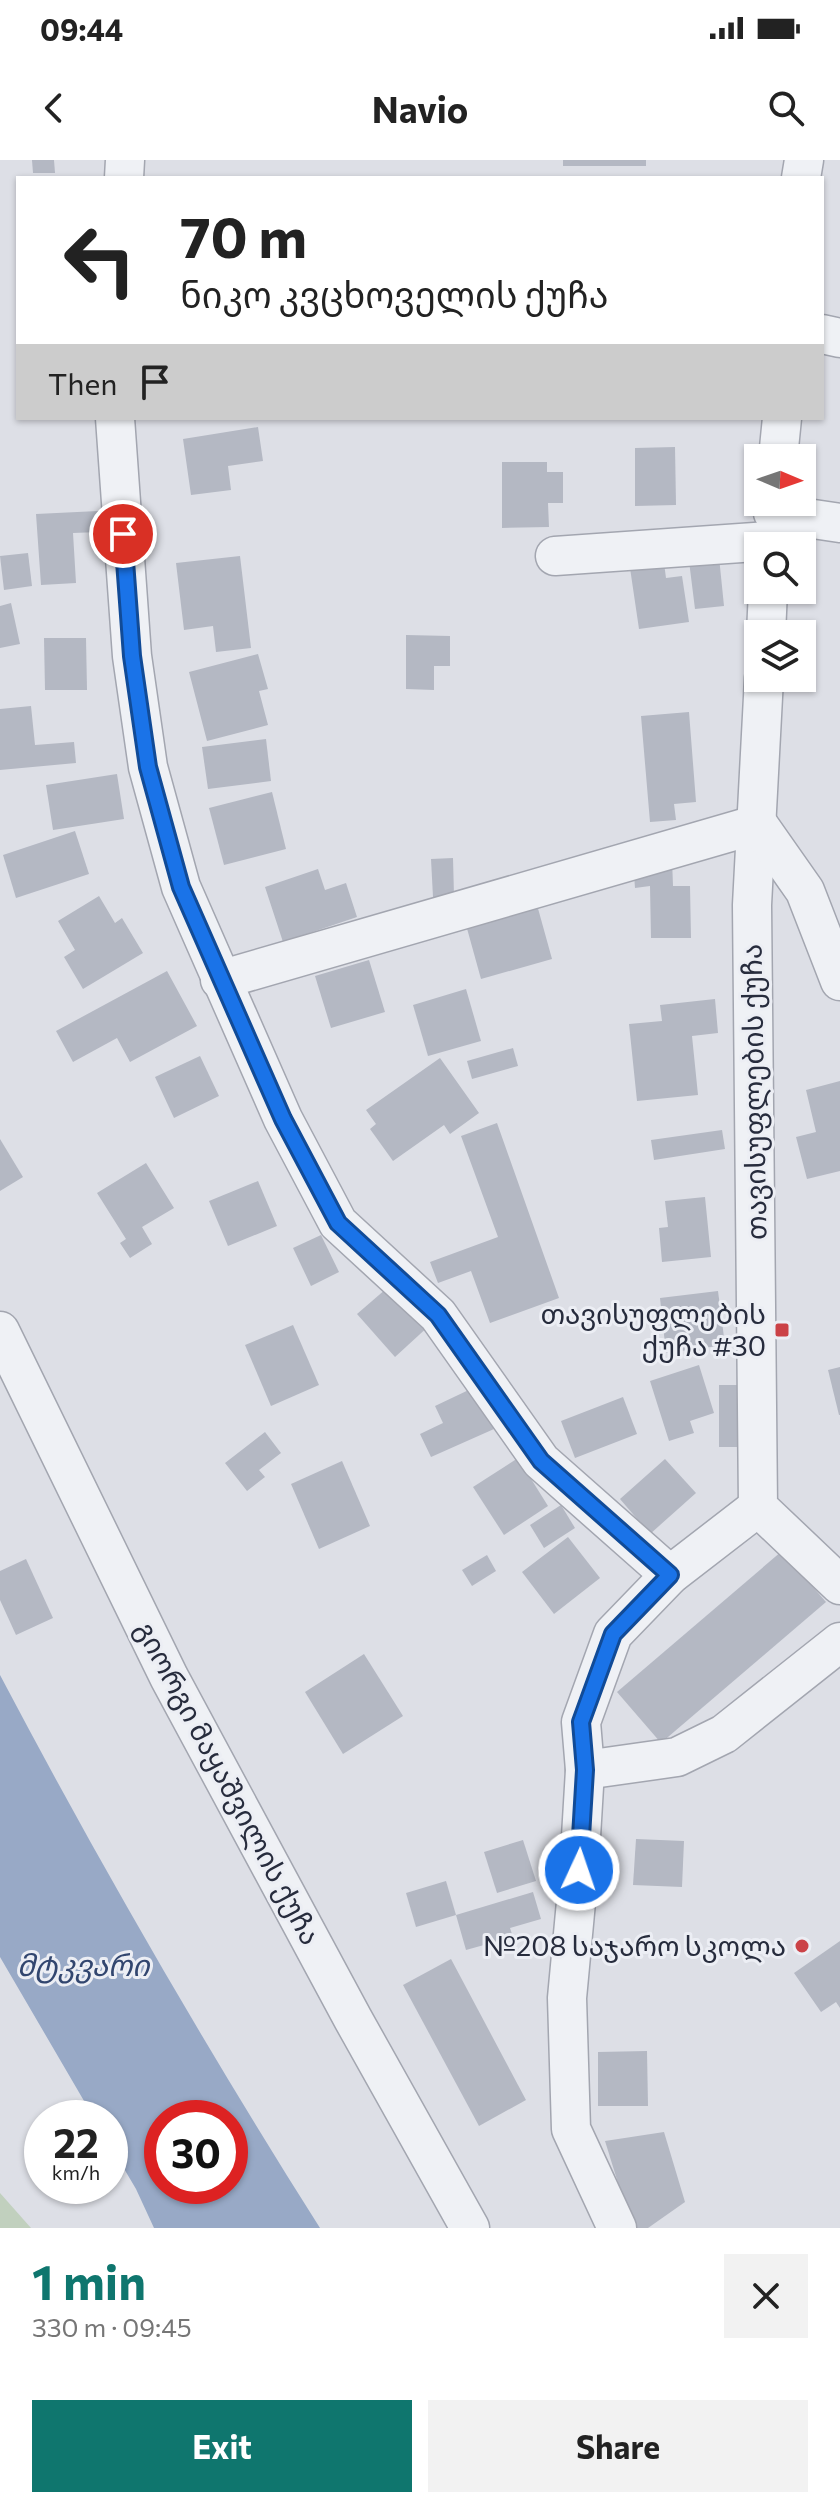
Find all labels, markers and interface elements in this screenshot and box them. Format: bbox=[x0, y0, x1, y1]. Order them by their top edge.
text: 09:44 bbox=[40, 10, 123, 47]
icon: back bbox=[32, 86, 76, 130]
text: Navio bbox=[372, 86, 468, 130]
icon: search bbox=[764, 86, 808, 130]
text: 70 m bbox=[180, 201, 307, 270]
icon: left bbox=[48, 208, 152, 312]
text: ნიკო კვცხოველის ქუჩა bbox=[180, 271, 609, 315]
icon: arrive bbox=[133, 360, 177, 404]
text: Then bbox=[48, 364, 117, 401]
north arrow bbox=[744, 444, 816, 516]
map controls bbox=[744, 444, 816, 692]
pin bbox=[89, 500, 157, 568]
icon: arrive bbox=[101, 512, 145, 556]
button: search bbox=[744, 532, 816, 604]
button: layers bbox=[744, 620, 816, 692]
street label: თავისუფლების ქუჩა bbox=[733, 944, 774, 1240]
place label: თავისუფლების ქუჩა #30 bbox=[540, 1296, 766, 1363]
marker: თავისუფლების ქუჩა #30 bbox=[773, 1321, 791, 1339]
street label: გიორგი მაყაშვილის ქუჩა bbox=[128, 1615, 329, 1951]
position arrow bbox=[537, 1828, 621, 1912]
place label: №208 საჯარო სკოლა bbox=[483, 1928, 786, 1963]
marker: №208 საჯარო სკოლა bbox=[793, 1937, 811, 1955]
water label: მტკვარი bbox=[17, 1945, 151, 1984]
speed limit sign: 30 bbox=[144, 2100, 248, 2204]
text: 22 bbox=[53, 2117, 99, 2166]
text: km/h bbox=[52, 2160, 100, 2184]
text: 1 min bbox=[32, 2251, 146, 2310]
button: close bbox=[724, 2254, 808, 2338]
text: 330 m · 09:45 bbox=[32, 2311, 192, 2342]
button: Exit bbox=[32, 2400, 412, 2492]
button: Share bbox=[428, 2400, 808, 2492]

